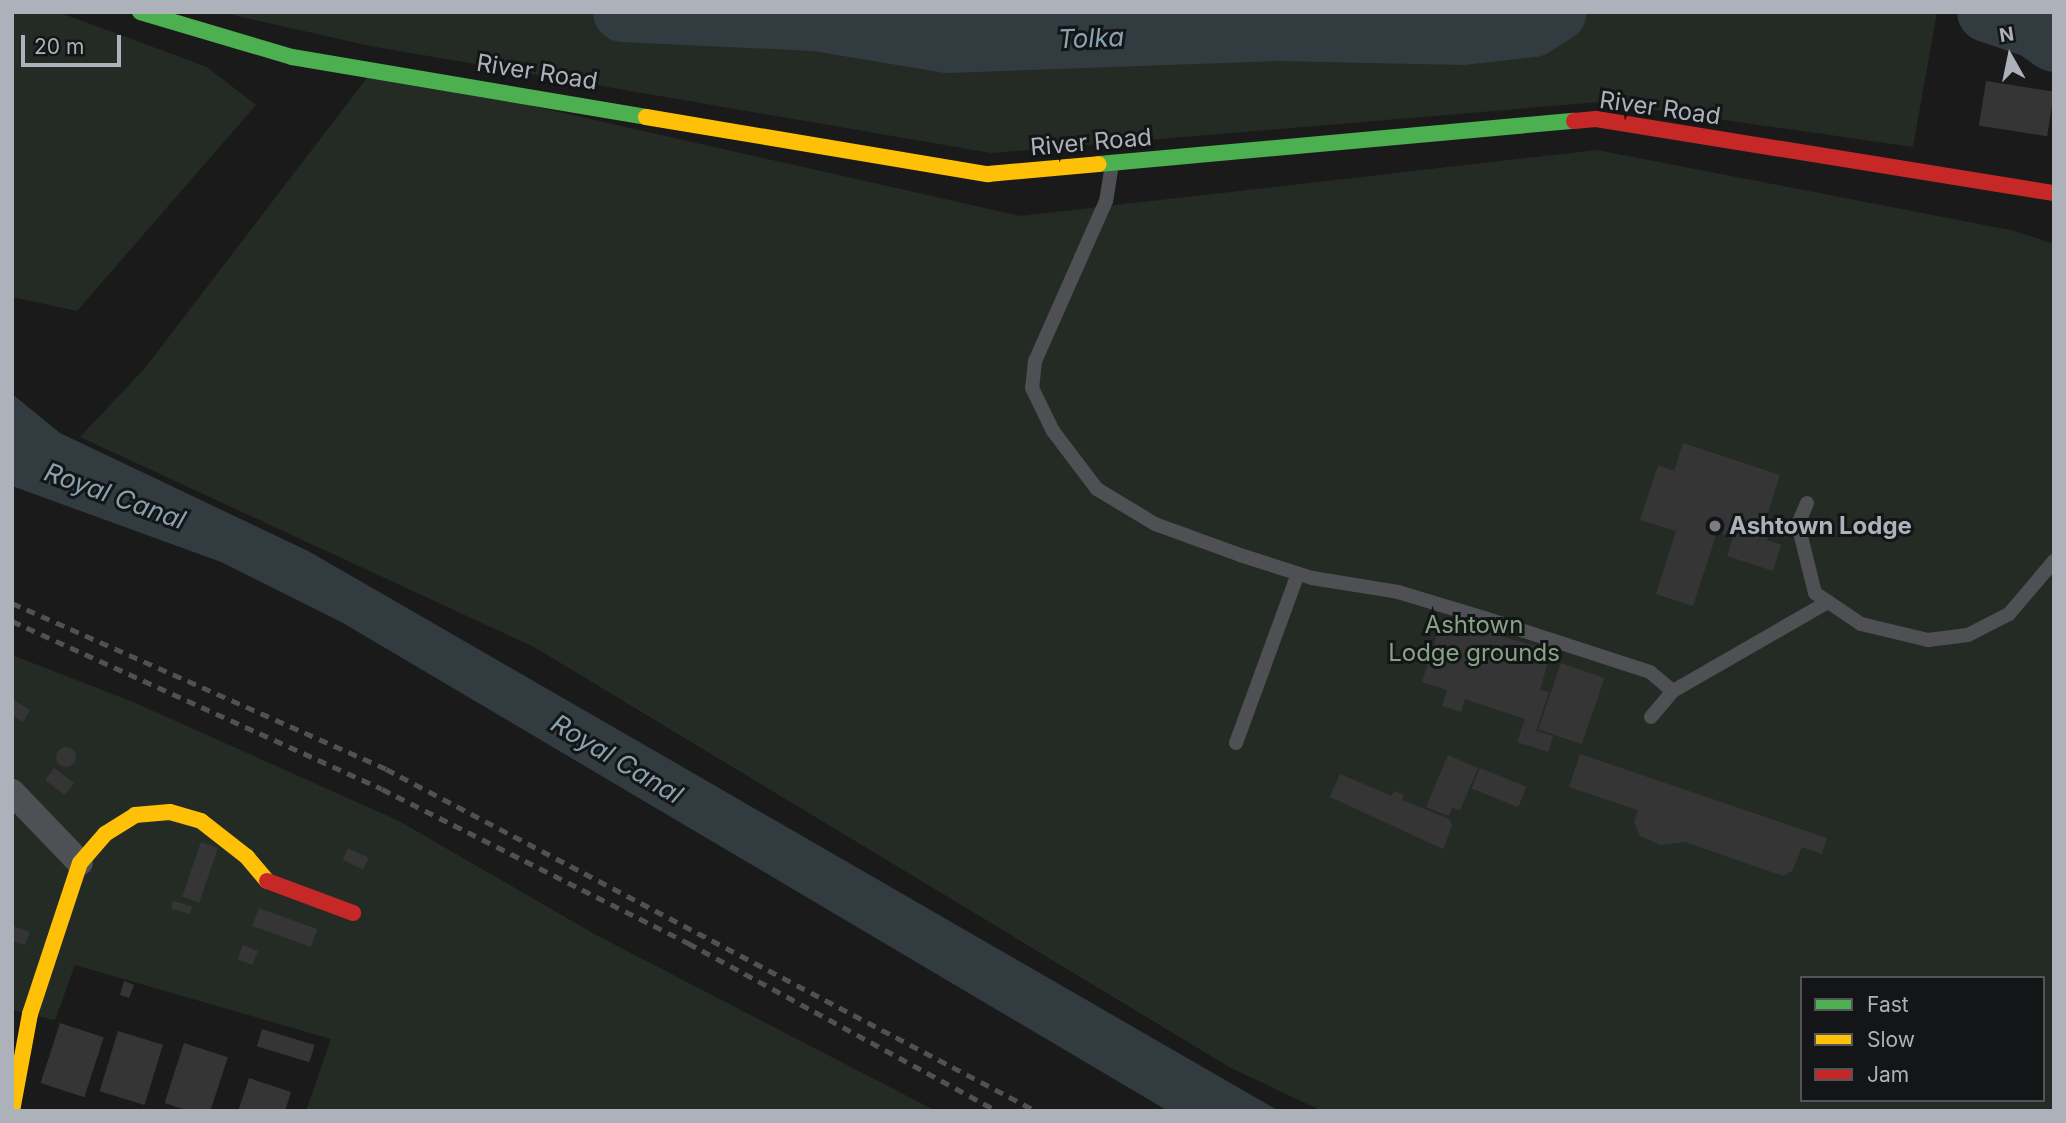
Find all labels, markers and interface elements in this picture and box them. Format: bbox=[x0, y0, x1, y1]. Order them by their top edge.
scale bar bbox=[24, 21, 124, 65]
water label: Tolka bbox=[1057, 21, 1125, 55]
north arrow bbox=[1975, 21, 2045, 91]
text: N bbox=[1998, 22, 2016, 47]
text: 20 m bbox=[34, 34, 84, 59]
street label: River Road bbox=[475, 48, 599, 96]
street label: River Road bbox=[1598, 85, 1722, 131]
street label: River Road bbox=[1029, 122, 1153, 162]
water label: Royal Canal bbox=[40, 456, 190, 536]
place label: Ashtown Lodge bbox=[1729, 512, 1912, 540]
marker: Ashtown Lodge bbox=[1707, 518, 1723, 534]
park label: Ashtown Lodge grounds bbox=[1388, 611, 1560, 667]
water label: Royal Canal bbox=[546, 708, 688, 810]
legend bbox=[1800, 976, 2045, 1102]
text: Fast bbox=[1867, 992, 1909, 1017]
text: Slow bbox=[1867, 1027, 1915, 1052]
text: Jam bbox=[1867, 1062, 1909, 1087]

